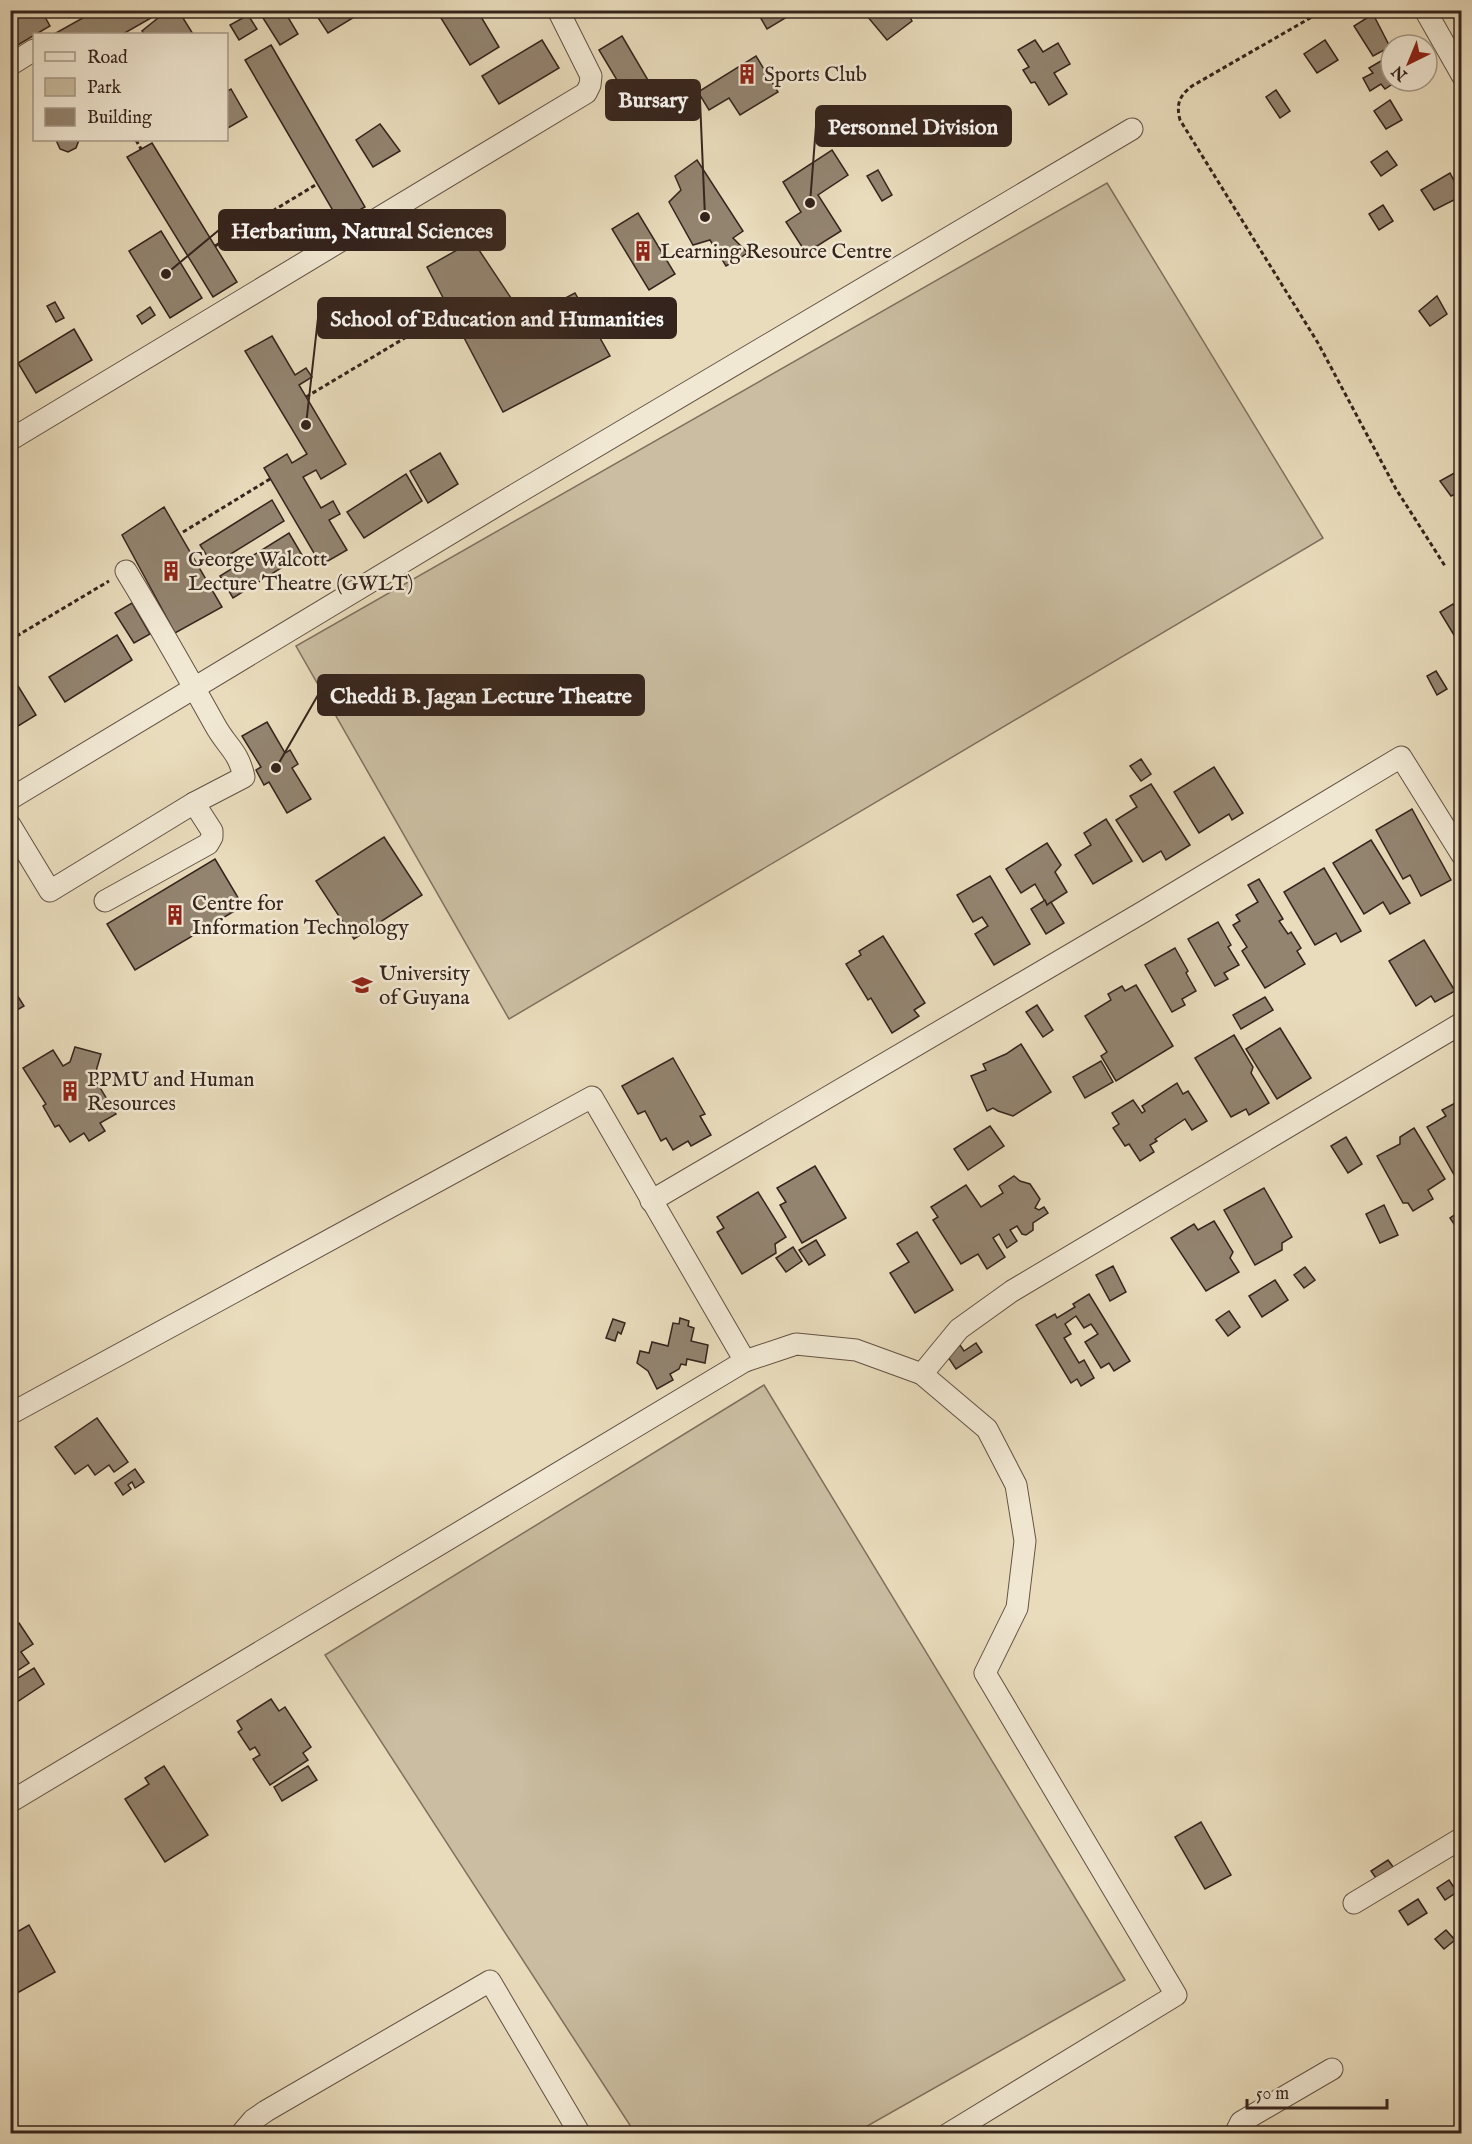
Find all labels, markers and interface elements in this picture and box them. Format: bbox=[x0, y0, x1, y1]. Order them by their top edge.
legend bbox=[33, 33, 228, 141]
north arrow bbox=[1379, 33, 1439, 93]
text: Road bbox=[87, 47, 128, 70]
text: N bbox=[1388, 60, 1413, 85]
building icon: Sports Club bbox=[735, 62, 759, 86]
place label: Sports Club bbox=[764, 62, 867, 89]
text: Park bbox=[87, 77, 122, 100]
callout: Bursary bbox=[606, 80, 700, 120]
text: Bursary bbox=[618, 87, 689, 115]
callout: Personnel Division bbox=[816, 106, 1011, 146]
text: Building bbox=[87, 107, 152, 130]
text: Personnel Division bbox=[828, 114, 999, 142]
callout: Herbarium, Natural Sciences bbox=[219, 210, 505, 250]
text: Herbarium, Natural Sciences bbox=[231, 218, 493, 246]
building icon: Learning Resource Centre bbox=[631, 239, 655, 263]
place label: Learning Resource Centre bbox=[660, 239, 892, 266]
callout: School of Education and Humanities bbox=[318, 298, 676, 338]
text: School of Education and Humanities bbox=[330, 306, 664, 334]
place label: George Walcott Lecture Theatre (GWLT) bbox=[188, 547, 413, 598]
building icon: George Walcott Lecture Theatre (GWLT) bbox=[159, 559, 183, 583]
callout: Cheddi B. Jagan Lecture Theatre bbox=[318, 675, 644, 715]
text: Cheddi B. Jagan Lecture Theatre bbox=[330, 683, 632, 711]
place label: Centre for Information Technology bbox=[192, 891, 409, 942]
building icon: Centre for Information Technology bbox=[163, 903, 187, 927]
place label: University of Guyana bbox=[379, 961, 471, 1012]
school or university icon: University of Guyana bbox=[350, 973, 374, 997]
place label: PPMU and Human Resources bbox=[87, 1067, 254, 1118]
building icon: PPMU and Human Resources bbox=[58, 1079, 82, 1103]
scale bar bbox=[1247, 2072, 1386, 2110]
text: 50 m bbox=[1256, 2083, 1289, 2106]

